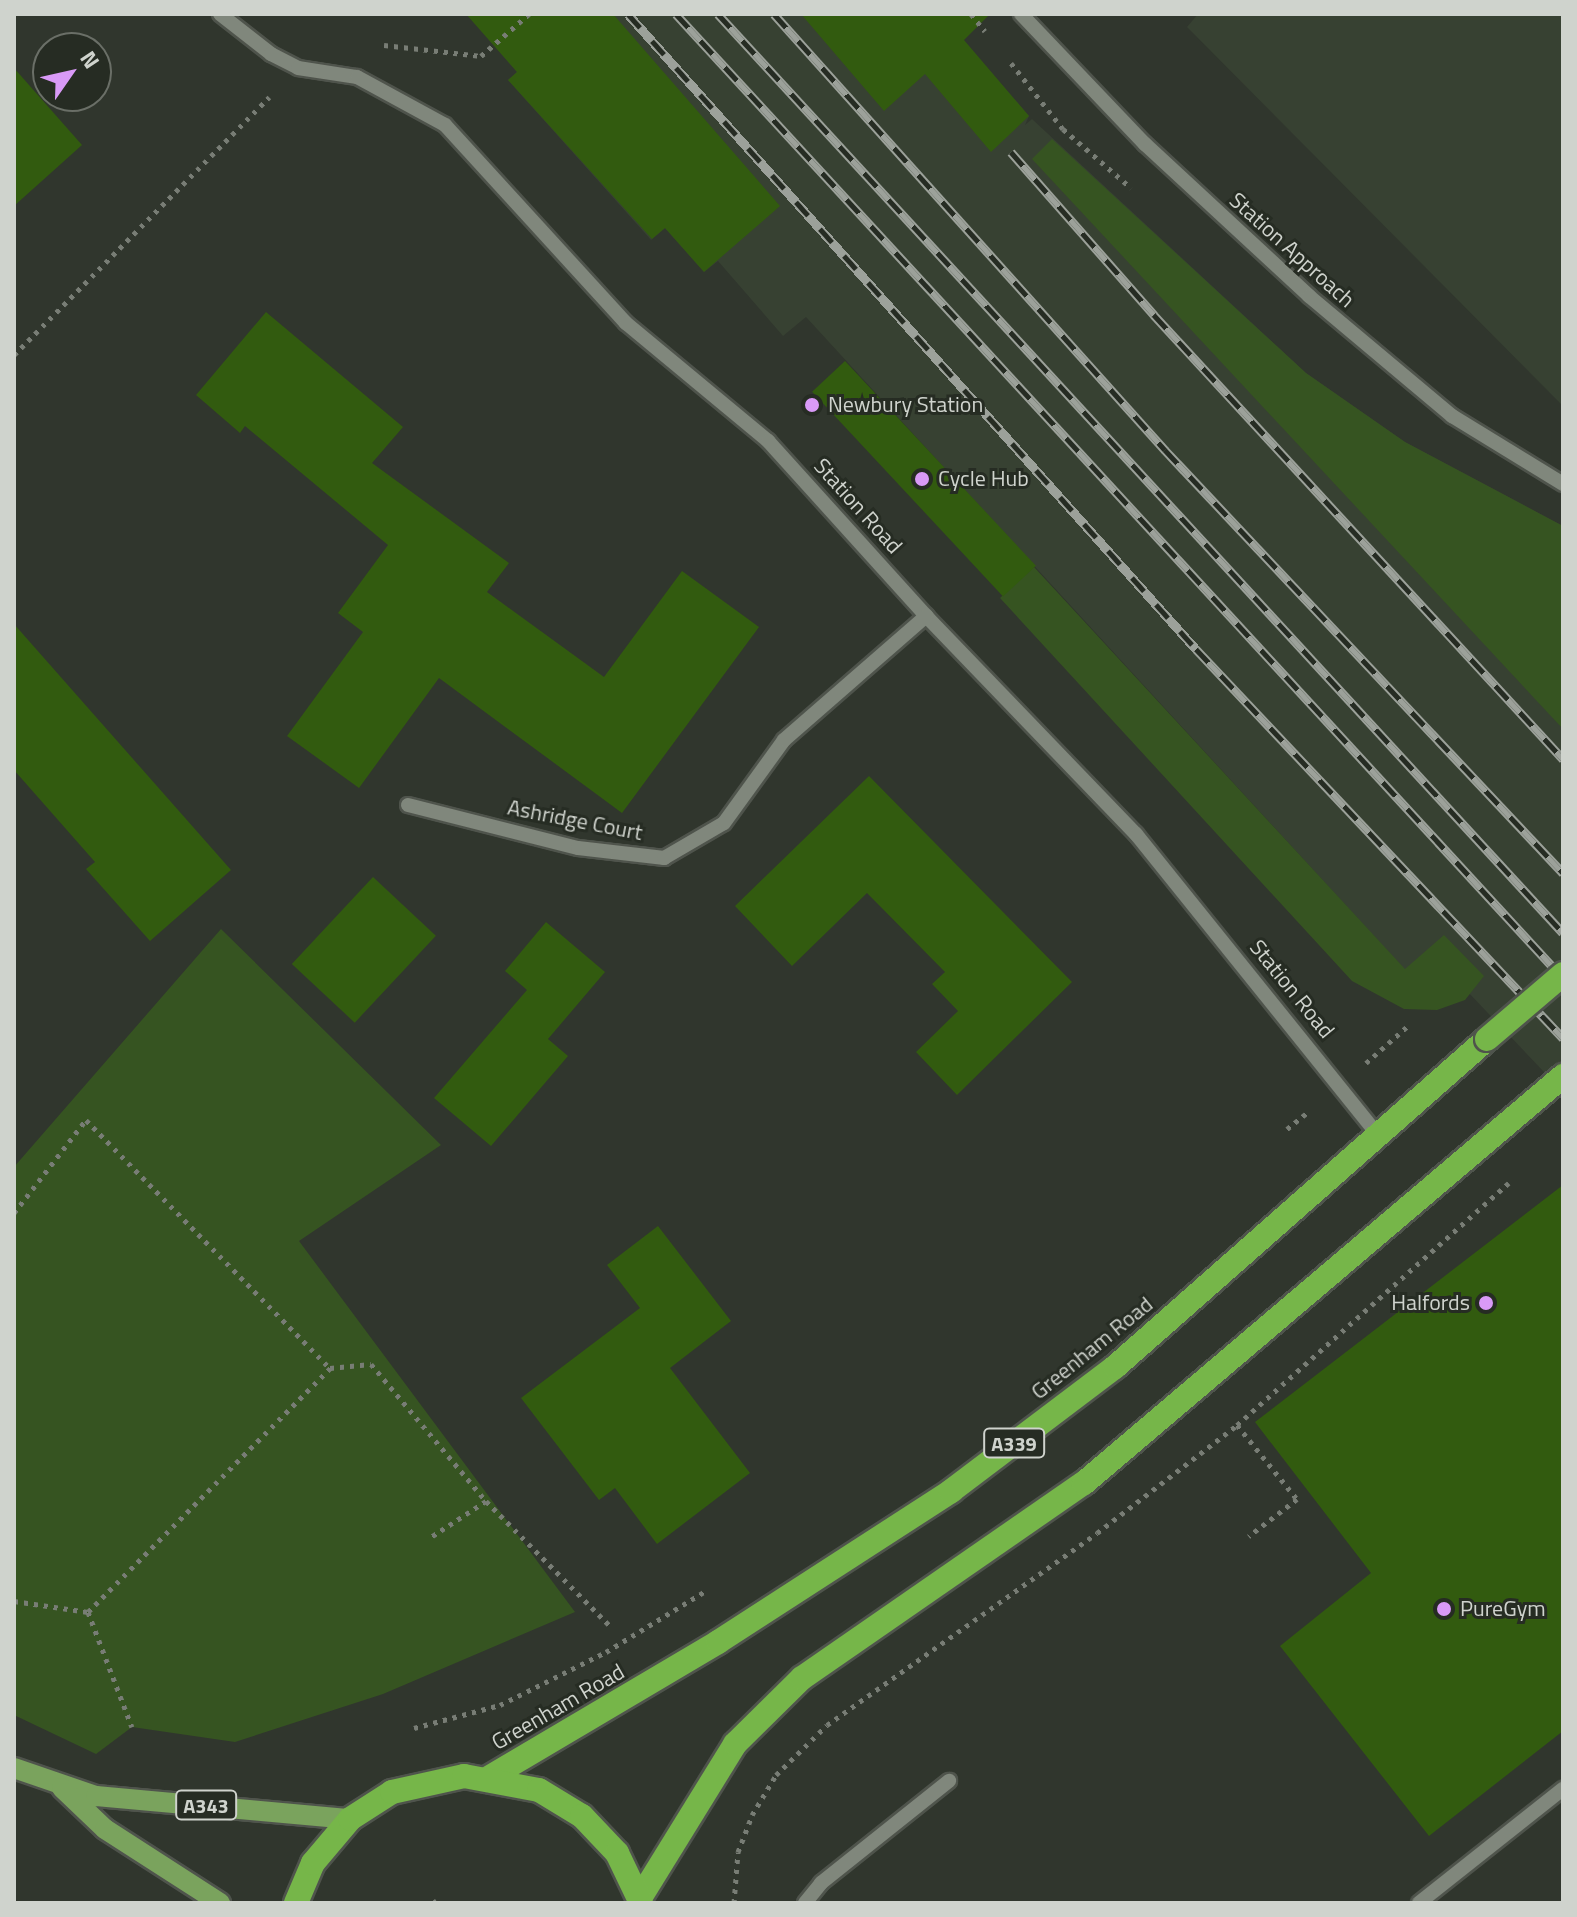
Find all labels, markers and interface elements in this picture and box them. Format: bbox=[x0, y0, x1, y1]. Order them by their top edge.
north arrow bbox=[32, 32, 112, 112]
text: N bbox=[72, 44, 109, 76]
street label: Station Approach bbox=[1224, 187, 1360, 313]
place label: Newbury Station bbox=[828, 392, 983, 418]
marker: Newbury Station bbox=[803, 396, 821, 414]
street label: Station Road bbox=[808, 453, 908, 559]
place label: Cycle Hub bbox=[938, 466, 1029, 492]
marker: Cycle Hub bbox=[913, 470, 931, 488]
street label: Ashridge Court bbox=[505, 794, 645, 846]
street label: Station Road bbox=[1244, 934, 1340, 1044]
place label: Halfords bbox=[1391, 1290, 1470, 1316]
street label: Greenham Road bbox=[1026, 1291, 1158, 1405]
marker: Halfords bbox=[1477, 1294, 1495, 1312]
road number: A339 bbox=[982, 1427, 1046, 1459]
place label: PureGym bbox=[1460, 1596, 1546, 1622]
marker: PureGym bbox=[1435, 1600, 1453, 1618]
street label: Greenham Road bbox=[487, 1658, 629, 1756]
road number: A343 bbox=[174, 1789, 238, 1821]

